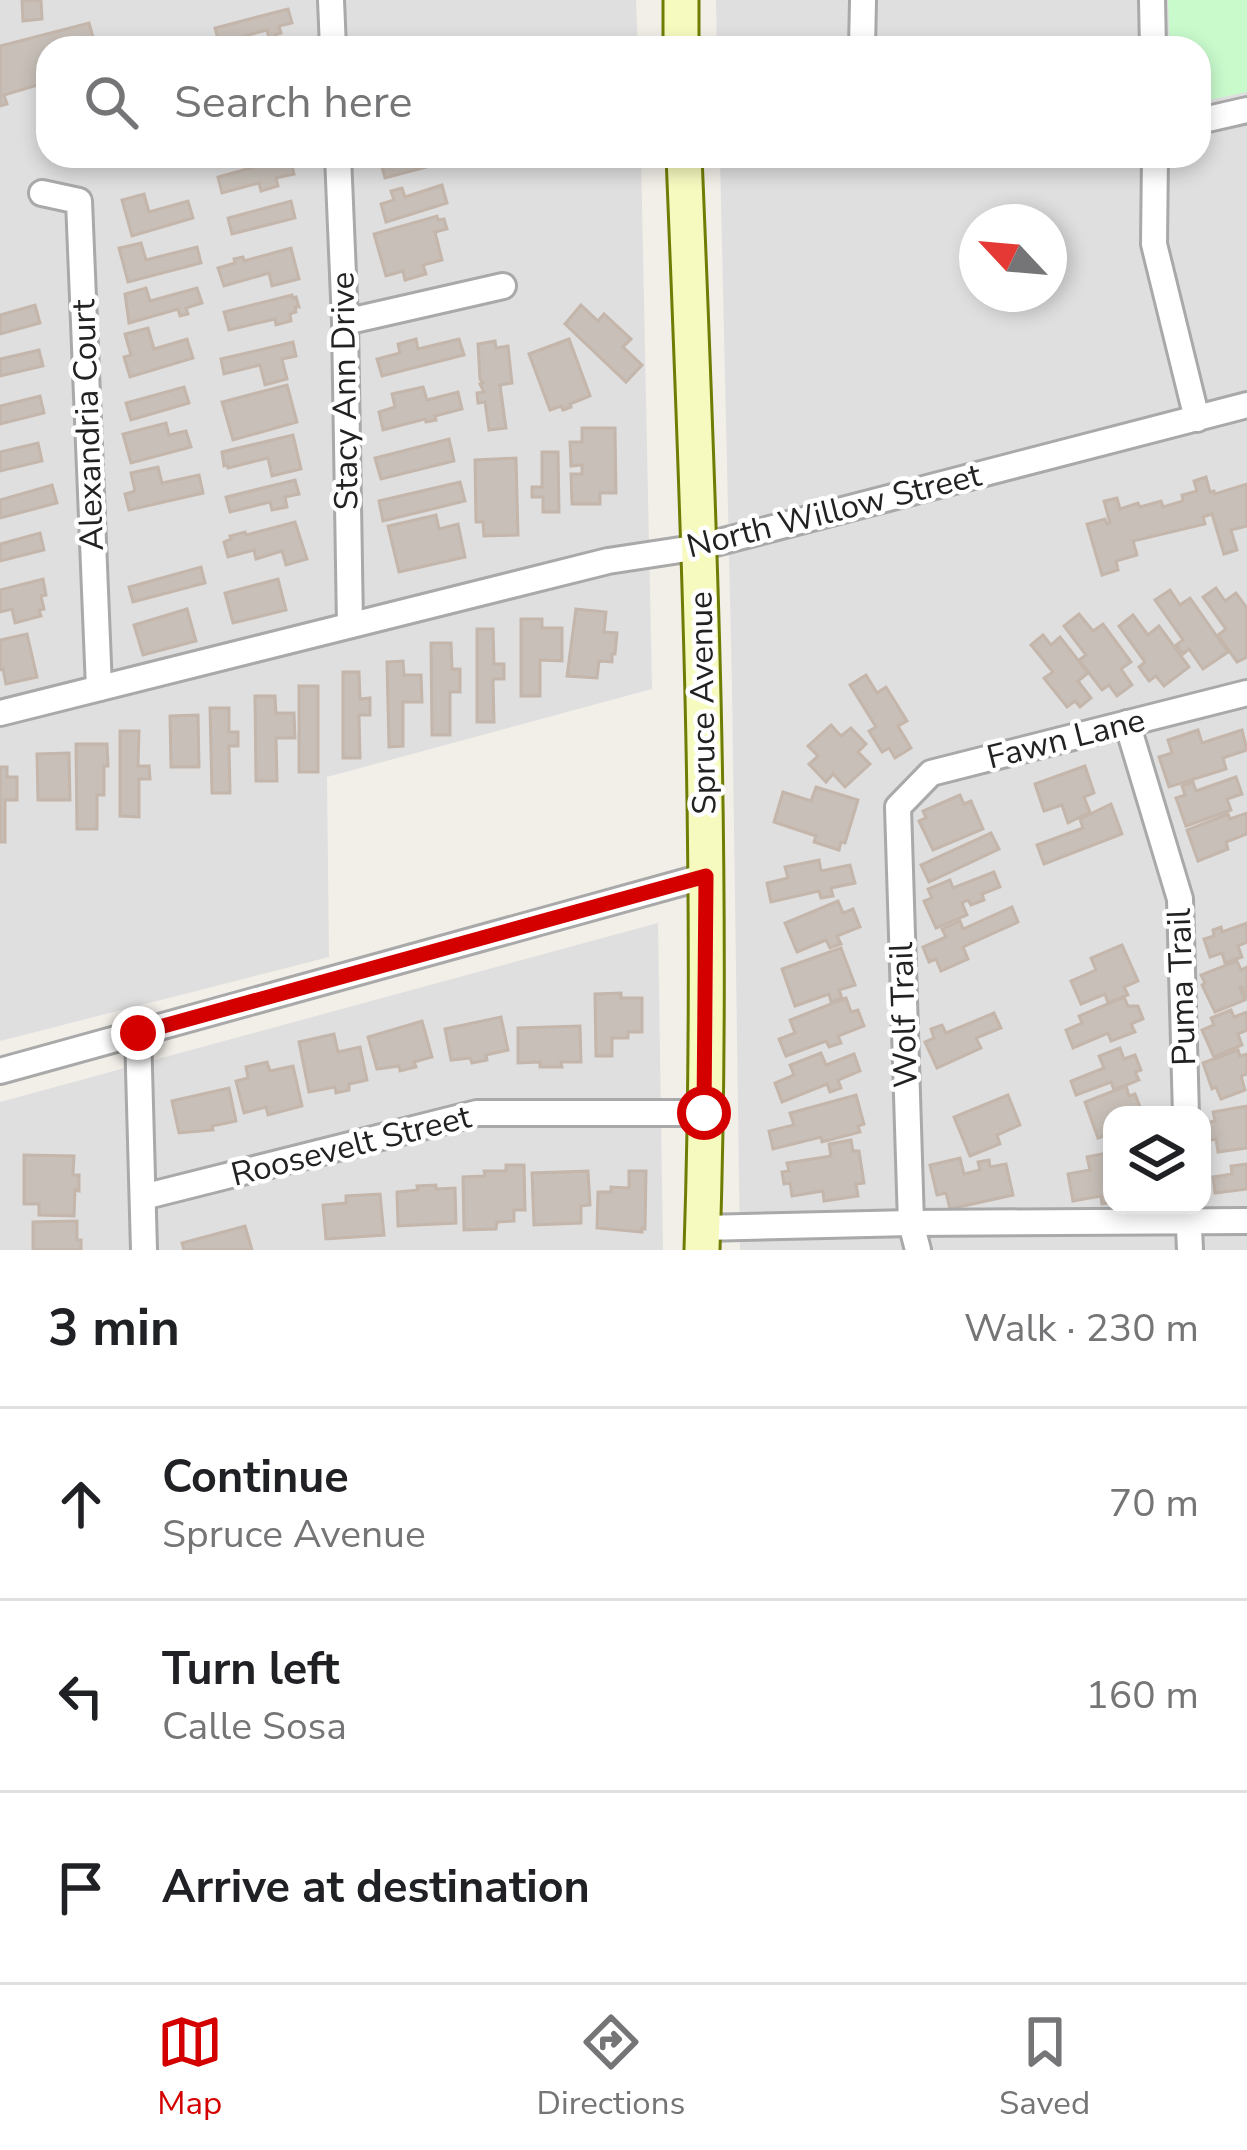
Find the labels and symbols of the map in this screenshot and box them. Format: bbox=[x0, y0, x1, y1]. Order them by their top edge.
north arrow bbox=[959, 204, 1067, 312]
street label: Stacy Ann Drive bbox=[320, 271, 370, 511]
street label: Alexandria Court bbox=[61, 298, 115, 551]
street label: North Willow Street bbox=[682, 453, 986, 569]
street label: Spruce Avenue bbox=[679, 591, 727, 815]
street label: Fawn Lane bbox=[982, 698, 1150, 780]
street label: Puma Trail bbox=[1157, 907, 1207, 1066]
street label: Wolf Trail bbox=[879, 941, 929, 1089]
route end bbox=[111, 1006, 165, 1060]
route start bbox=[677, 1086, 731, 1140]
street label: Roosevelt Street bbox=[226, 1094, 476, 1198]

